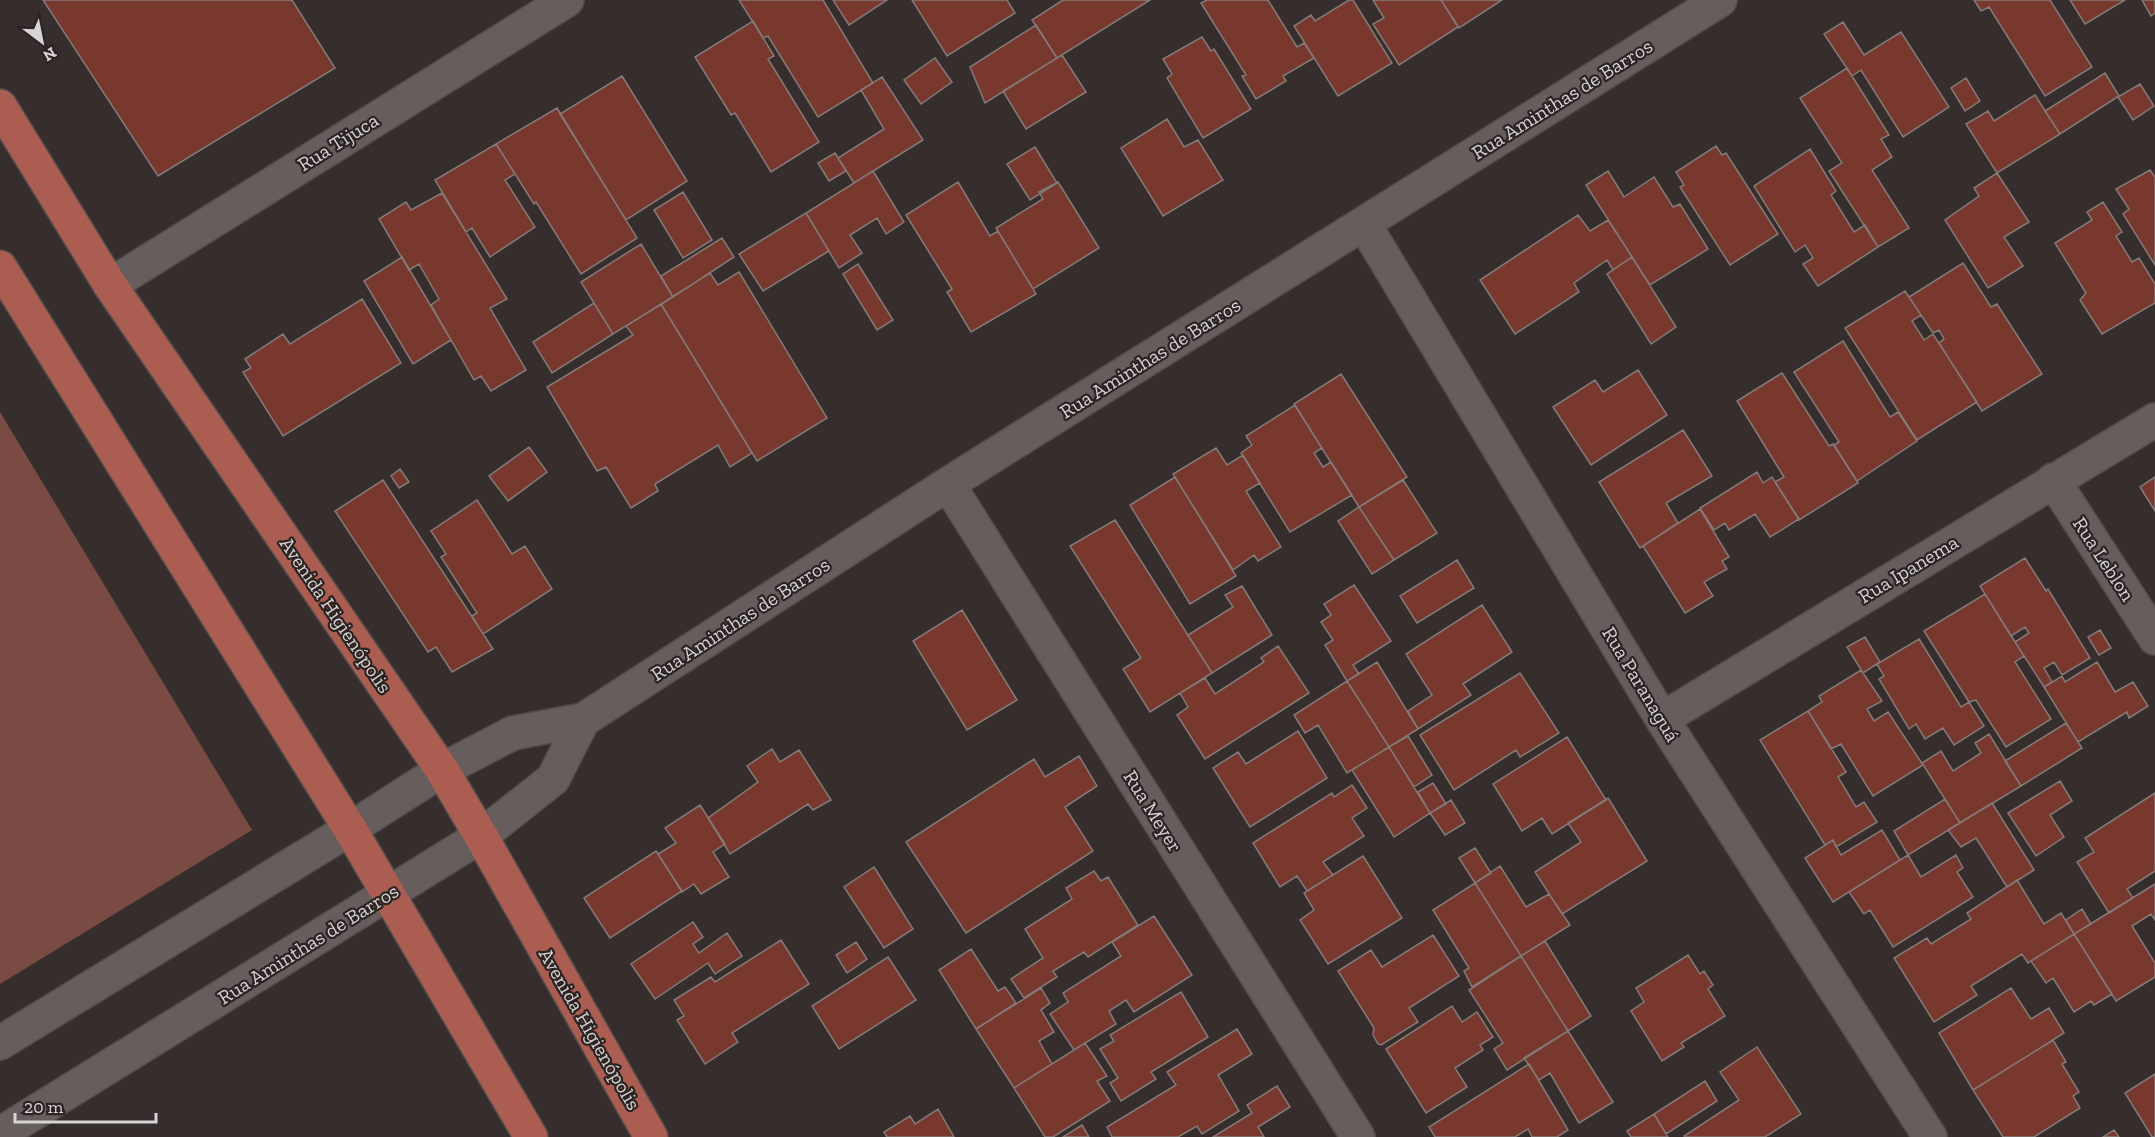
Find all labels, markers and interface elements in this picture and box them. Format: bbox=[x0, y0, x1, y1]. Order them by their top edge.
north arrow bbox=[12, 12, 72, 72]
street label: Rua Aminthas de Barros bbox=[1467, 34, 1657, 164]
text: N bbox=[39, 43, 60, 66]
street label: Rua Tijuca bbox=[293, 108, 383, 176]
street label: Rua Aminthas de Barros bbox=[1055, 293, 1245, 423]
street label: Rua Leblon bbox=[2068, 512, 2140, 606]
street label: Rua Ipanema bbox=[1854, 530, 1963, 608]
street label: Avenida Higienópolis bbox=[275, 532, 397, 698]
street label: Rua Aminthas de Barros bbox=[646, 552, 834, 686]
street label: Rua Paranaguá bbox=[1597, 622, 1685, 746]
street label: Rua Meyer bbox=[1119, 766, 1187, 856]
street label: Rua Aminthas de Barros bbox=[213, 879, 403, 1009]
street label: Avenida Higienópolis bbox=[534, 944, 646, 1114]
scale bar bbox=[15, 1086, 156, 1124]
text: 20 m bbox=[24, 1096, 64, 1118]

